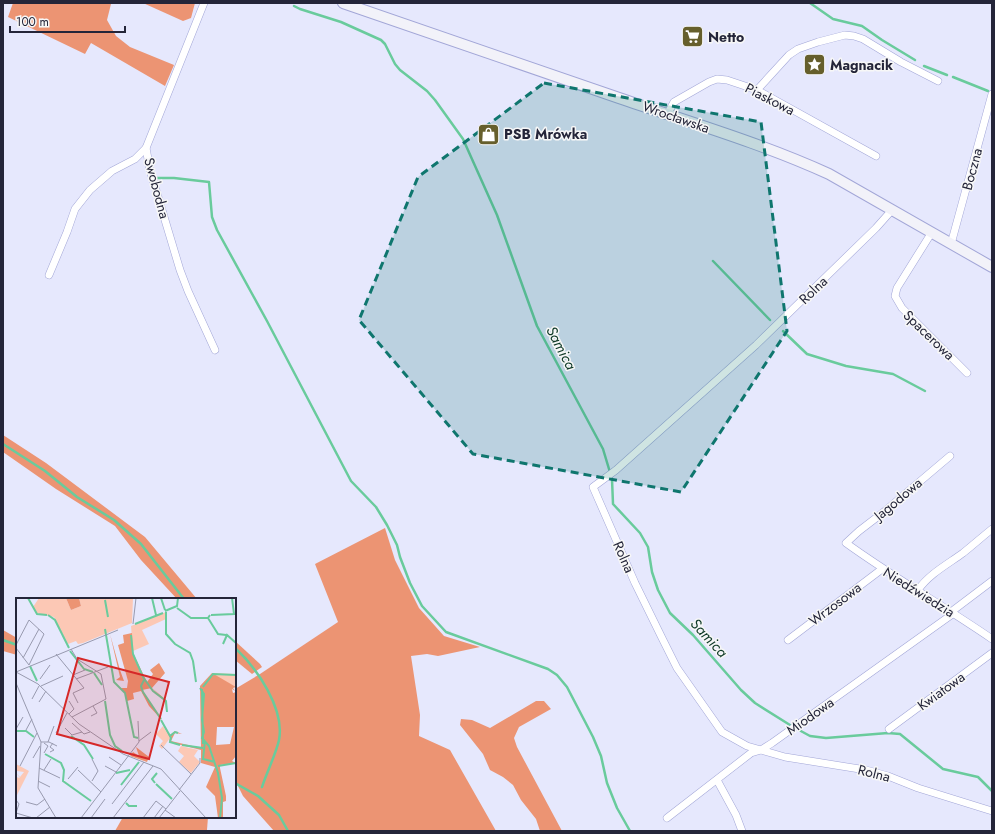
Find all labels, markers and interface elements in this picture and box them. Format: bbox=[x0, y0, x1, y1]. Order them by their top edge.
scale bar bbox=[10, 8, 125, 34]
text: 100 m bbox=[16, 13, 49, 31]
supermarket icon: Netto bbox=[679, 24, 705, 50]
place label: Netto bbox=[708, 27, 744, 47]
place icon: Magnacik bbox=[802, 52, 828, 78]
place label: Magnacik bbox=[830, 55, 893, 75]
street label: Piaskowa bbox=[742, 78, 798, 120]
street label: Wrocławska bbox=[640, 96, 712, 138]
shop icon: PSB Mrówka bbox=[476, 121, 502, 147]
place label: PSB Mrówka bbox=[504, 124, 587, 144]
street label: Boczna bbox=[957, 146, 987, 192]
street label: Swobodna bbox=[139, 155, 175, 221]
street label: Rolna bbox=[794, 271, 832, 309]
street label: Spacerowa bbox=[899, 305, 959, 365]
water label: Samica bbox=[540, 322, 582, 374]
street label: Jagodowa bbox=[868, 473, 926, 526]
street label: Rolna bbox=[608, 538, 640, 576]
street label: Niedźwiedzia bbox=[879, 562, 959, 622]
street label: Wrzosowa bbox=[804, 578, 866, 630]
inset map bbox=[16, 598, 236, 818]
water label: Samica bbox=[685, 613, 733, 663]
street label: Kwiatowa bbox=[913, 667, 969, 715]
street label: Miodowa bbox=[782, 692, 838, 740]
street label: Rolna bbox=[856, 759, 892, 787]

